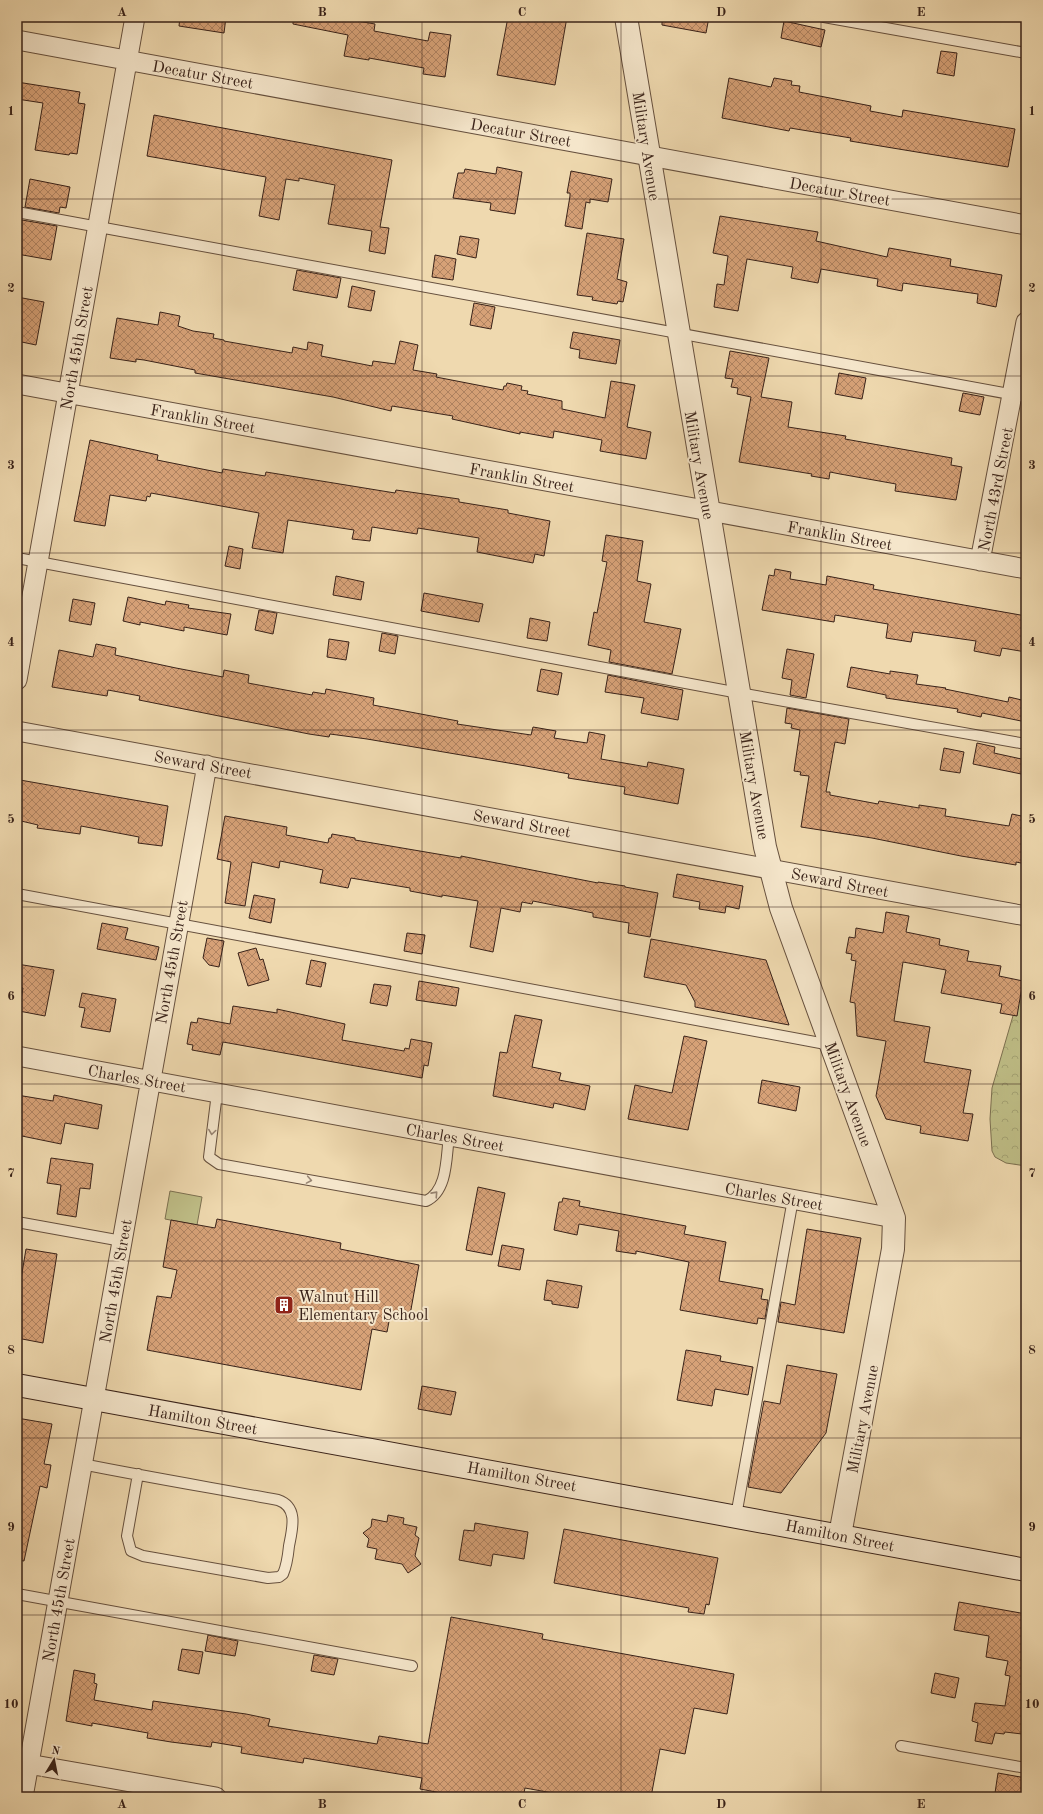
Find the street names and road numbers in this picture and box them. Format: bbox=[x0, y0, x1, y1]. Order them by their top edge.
street label: Decatur Street bbox=[151, 59, 255, 93]
street label: Military Avenue bbox=[629, 91, 662, 202]
street label: Decatur Street bbox=[469, 117, 573, 151]
street label: Decatur Street bbox=[788, 176, 892, 210]
street label: North 45th Street bbox=[59, 285, 97, 411]
street label: Franklin Street bbox=[149, 403, 257, 437]
street label: Military Avenue bbox=[681, 410, 715, 521]
street label: North 43rd Street bbox=[977, 426, 1017, 553]
street label: Franklin Street bbox=[468, 462, 576, 496]
street label: Franklin Street bbox=[786, 520, 894, 554]
street label: Military Avenue bbox=[736, 730, 770, 841]
street label: Seward Street bbox=[153, 750, 253, 783]
street label: Seward Street bbox=[472, 809, 572, 842]
street label: Seward Street bbox=[790, 867, 890, 901]
street label: North 45th Street bbox=[154, 899, 192, 1025]
street label: Military Avenue bbox=[821, 1040, 873, 1149]
street label: Charles Street bbox=[86, 1063, 187, 1097]
street label: Charles Street bbox=[404, 1122, 505, 1156]
street label: Charles Street bbox=[723, 1181, 824, 1215]
street label: North 45th Street bbox=[98, 1218, 136, 1344]
street label: Military Avenue bbox=[846, 1364, 882, 1475]
street label: Hamilton Street bbox=[147, 1403, 259, 1439]
street label: Hamilton Street bbox=[466, 1460, 578, 1496]
street label: Hamilton Street bbox=[784, 1519, 896, 1555]
street label: North 45th Street bbox=[41, 1537, 79, 1663]

